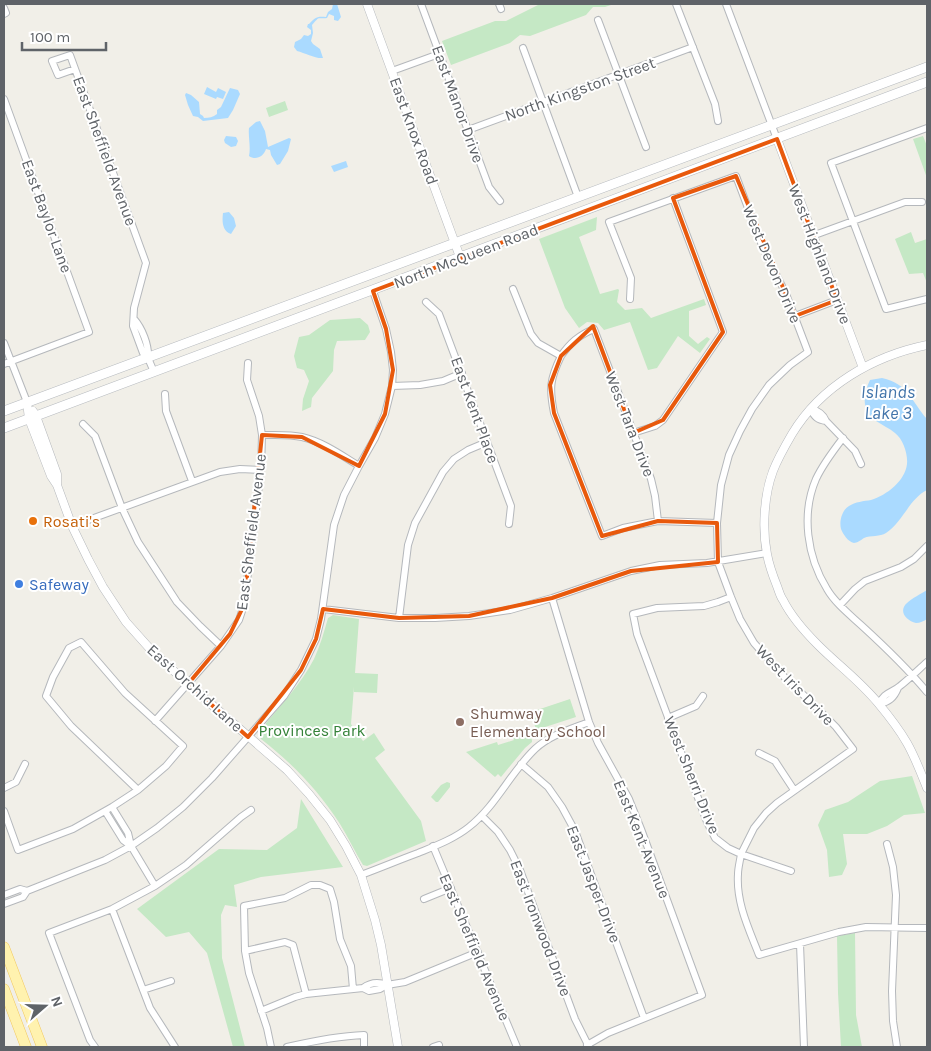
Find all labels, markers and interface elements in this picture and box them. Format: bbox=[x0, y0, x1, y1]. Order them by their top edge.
scale bar bbox=[22, 20, 106, 52]
text: 100 m bbox=[30, 28, 70, 46]
street label: East Manor Drive bbox=[428, 43, 488, 165]
street label: North Kingston Street bbox=[502, 53, 658, 125]
street label: East Sheffield Avenue bbox=[69, 74, 141, 228]
street label: East Knox Road bbox=[386, 75, 442, 187]
street label: East Baylor Lane bbox=[18, 157, 76, 275]
street label: West Highland Drive bbox=[785, 182, 855, 326]
street label: West Devon Drive bbox=[739, 202, 805, 326]
street label: North McQueen Road bbox=[391, 220, 541, 292]
street label: East Kent Place bbox=[447, 354, 503, 466]
street label: West Tara Drive bbox=[601, 369, 659, 479]
water label: Islands Lake 3 bbox=[861, 381, 915, 424]
street label: East Sheffield Avenue bbox=[232, 452, 270, 612]
place label: Rosati's bbox=[43, 512, 100, 531]
marker: Rosati's bbox=[27, 515, 39, 527]
place label: Safeway bbox=[29, 575, 90, 594]
marker: Safeway bbox=[13, 578, 25, 590]
street label: East Orchid Lane bbox=[143, 640, 247, 736]
street label: West Iris Drive bbox=[752, 641, 838, 729]
place label: Shumway Elementary School bbox=[470, 704, 606, 741]
street label: West Sherri Drive bbox=[660, 713, 724, 837]
marker: Shumway Elementary School bbox=[454, 716, 466, 728]
park label: Provinces Park bbox=[259, 721, 366, 740]
street label: East Kent Avenue bbox=[610, 777, 674, 901]
street label: East Jasper Drive bbox=[563, 823, 625, 945]
street label: East Ironwood Drive bbox=[506, 857, 576, 999]
street label: East Sheffield Avenue bbox=[435, 871, 515, 1023]
north arrow bbox=[20, 981, 70, 1031]
text: N bbox=[47, 994, 66, 1009]

